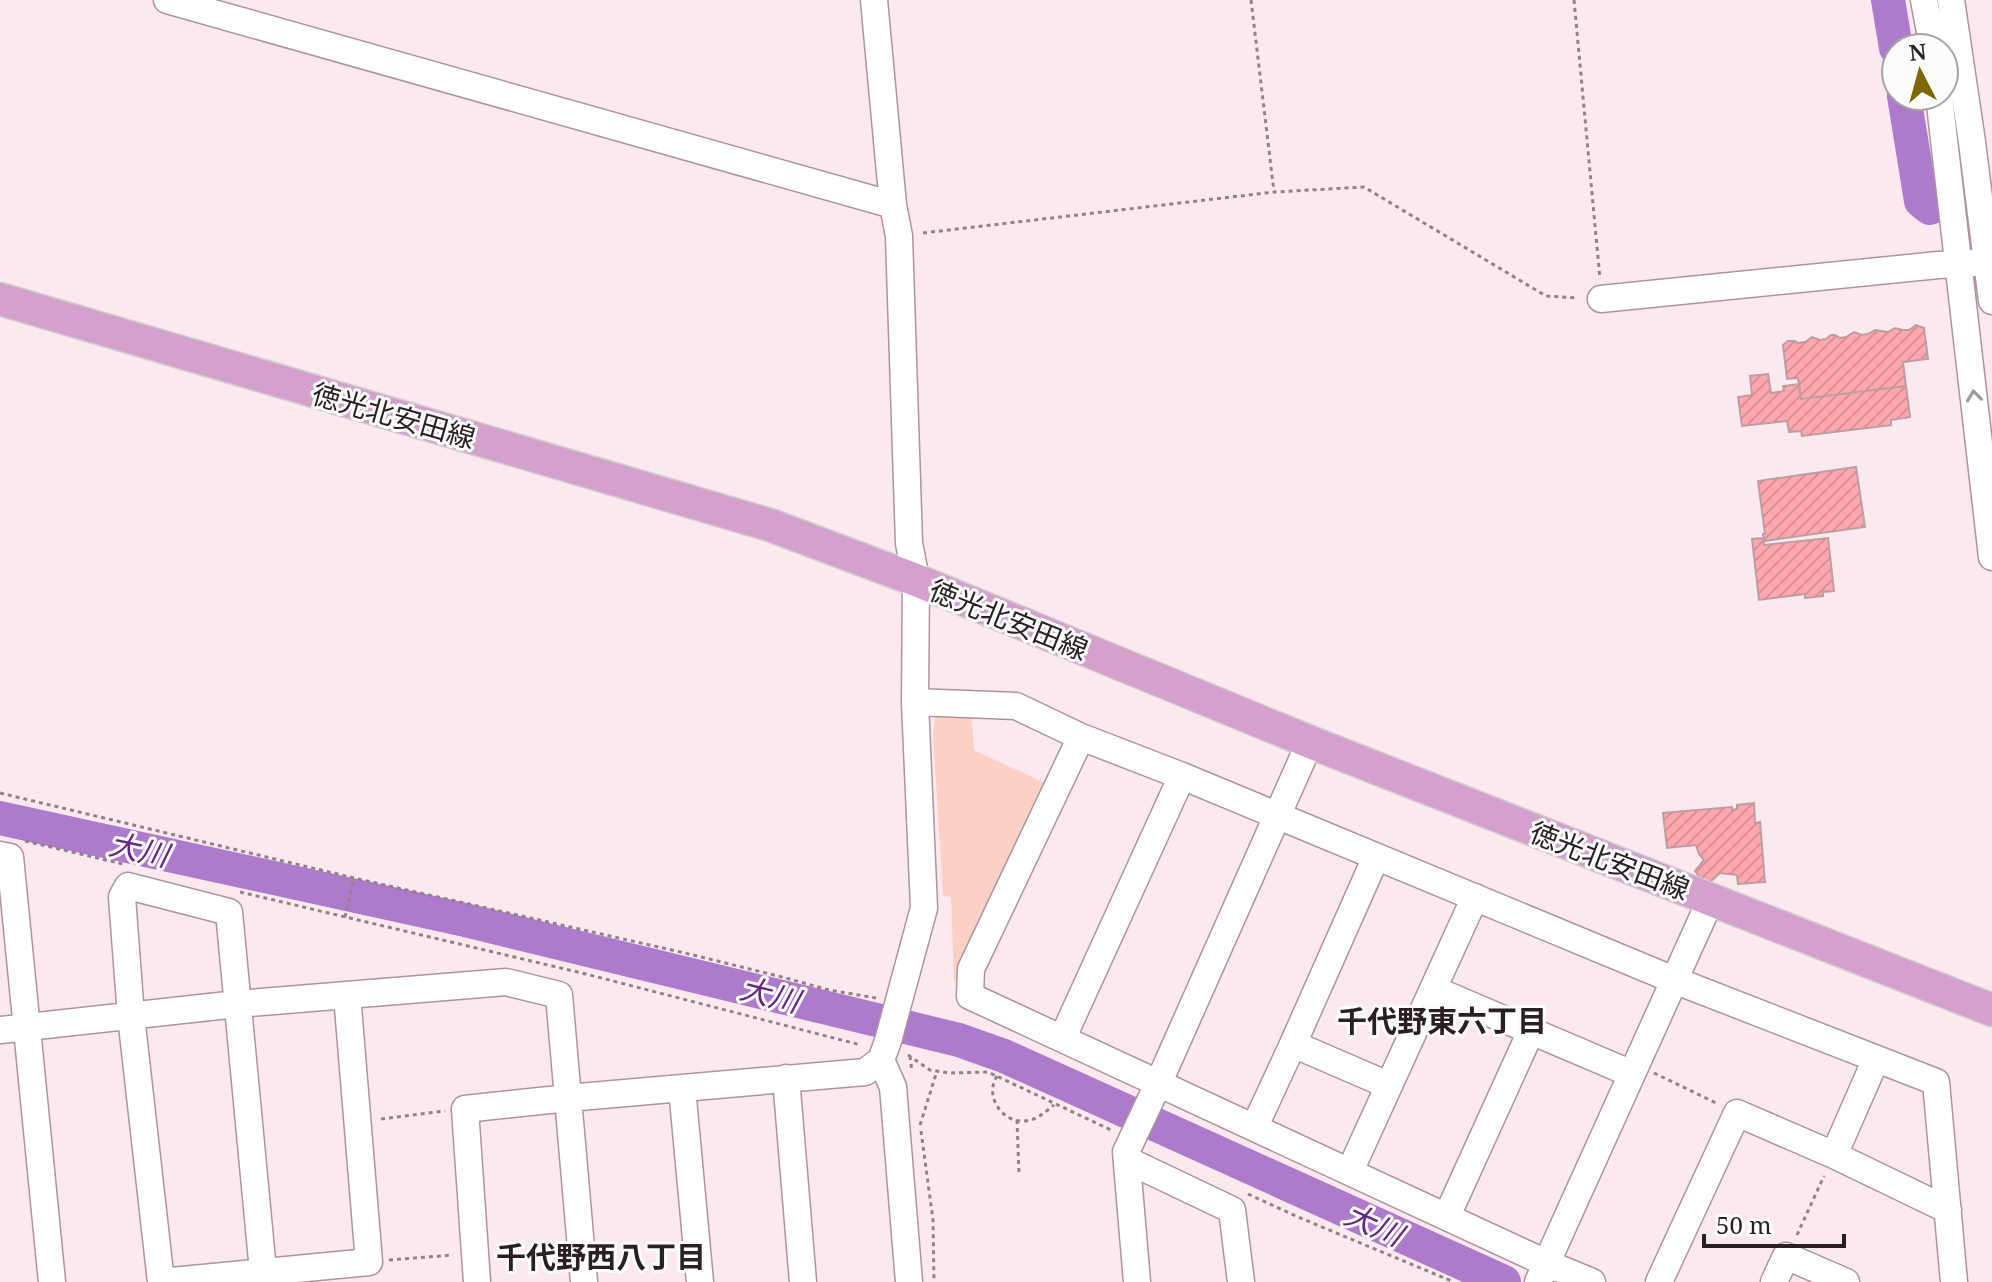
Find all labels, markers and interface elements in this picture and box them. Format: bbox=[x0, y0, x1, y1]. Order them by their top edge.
north arrow bbox=[1880, 32, 1960, 112]
text: N bbox=[1908, 35, 1928, 67]
street label: 徳光北安田線 bbox=[308, 374, 480, 456]
one-way arrow bbox=[1965, 389, 1982, 402]
street label: 徳光北安田線 bbox=[924, 570, 1094, 668]
street label: 徳光北安田線 bbox=[1525, 812, 1695, 908]
water label: 大川 bbox=[105, 823, 176, 876]
water label: 大川 bbox=[736, 967, 807, 1022]
district label: 千代野東六丁目 bbox=[1337, 1000, 1547, 1041]
water label: 大川 bbox=[1338, 1193, 1412, 1256]
scale bar bbox=[1704, 1198, 1844, 1248]
text: 50 m bbox=[1716, 1208, 1772, 1241]
district label: 千代野西八丁目 bbox=[496, 1236, 706, 1277]

